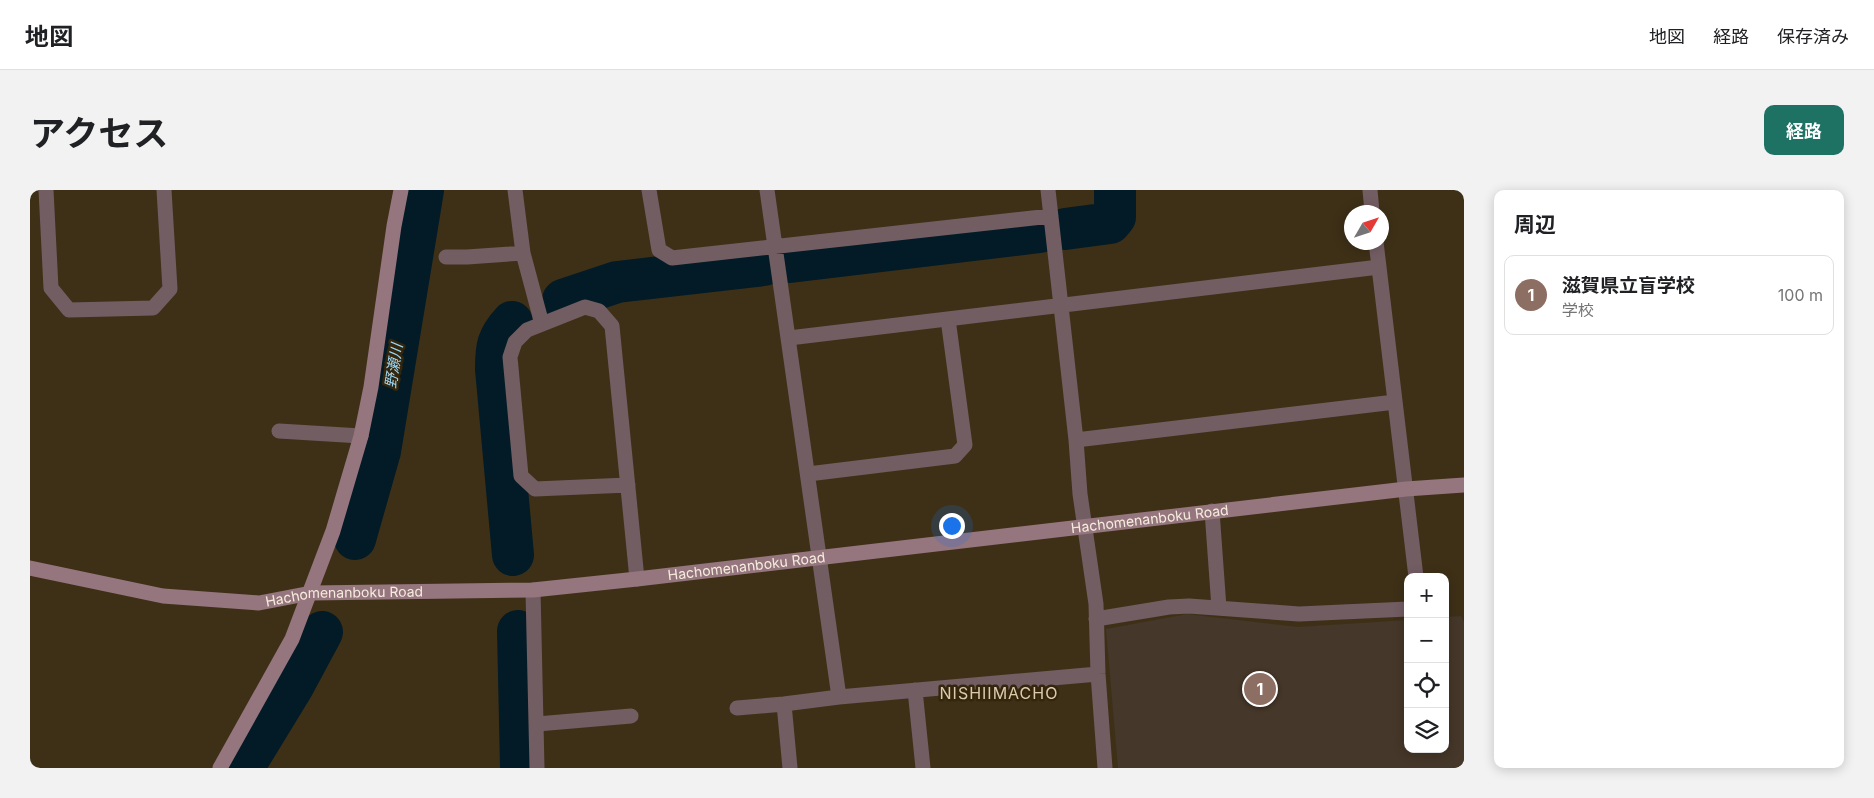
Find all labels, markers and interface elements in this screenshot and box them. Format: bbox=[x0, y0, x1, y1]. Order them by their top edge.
text: 地図 bbox=[25, 22, 73, 51]
text: 地図 bbox=[1649, 26, 1685, 47]
text: 経路 bbox=[1713, 26, 1749, 47]
text: 保存済み bbox=[1777, 26, 1849, 47]
button: 経路 bbox=[1764, 105, 1844, 155]
text: アクセス bbox=[30, 112, 168, 154]
north arrow bbox=[1344, 205, 1389, 250]
text: 周辺 bbox=[1514, 212, 1556, 237]
text: 滋賀県立盲学校 bbox=[1562, 274, 1695, 297]
text: 1 bbox=[1528, 285, 1534, 305]
text: 100 m bbox=[1778, 285, 1823, 305]
text: 学校 bbox=[1562, 300, 1594, 320]
water label: 野瀬川 bbox=[381, 340, 407, 390]
street label: Hachomenanboku Road bbox=[1070, 501, 1229, 536]
your location bbox=[939, 513, 965, 539]
street label: Hachomenanboku Road bbox=[667, 548, 826, 583]
map controls bbox=[1404, 573, 1449, 753]
button: + bbox=[1404, 573, 1449, 618]
street label: Hachomenanboku Road bbox=[264, 582, 423, 610]
button: − bbox=[1404, 618, 1449, 663]
button: locate bbox=[1404, 663, 1449, 708]
pin: 1 bbox=[1244, 670, 1276, 708]
district label: NISHIIMACHO bbox=[940, 683, 1058, 703]
button: layers bbox=[1404, 708, 1449, 753]

